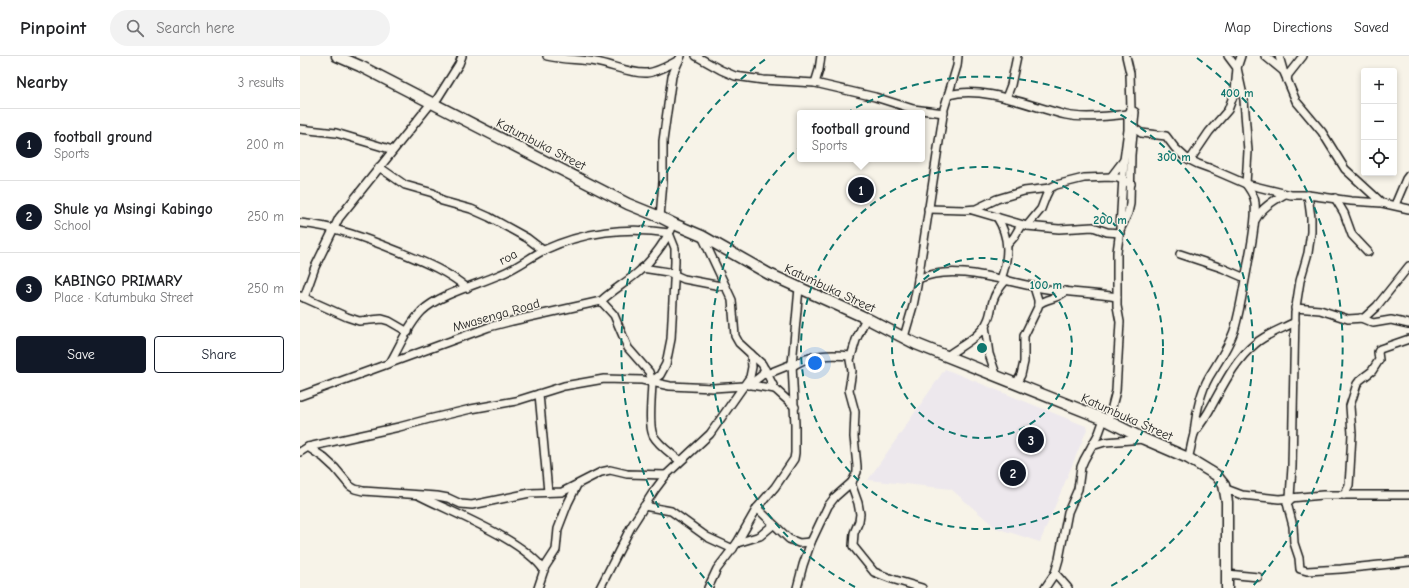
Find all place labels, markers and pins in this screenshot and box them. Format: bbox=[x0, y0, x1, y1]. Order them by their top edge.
pin: 1 bbox=[848, 175, 874, 205]
centre of rings bbox=[975, 341, 989, 355]
pin: 3 bbox=[1018, 425, 1044, 455]
pin: 2 bbox=[1000, 458, 1026, 488]

